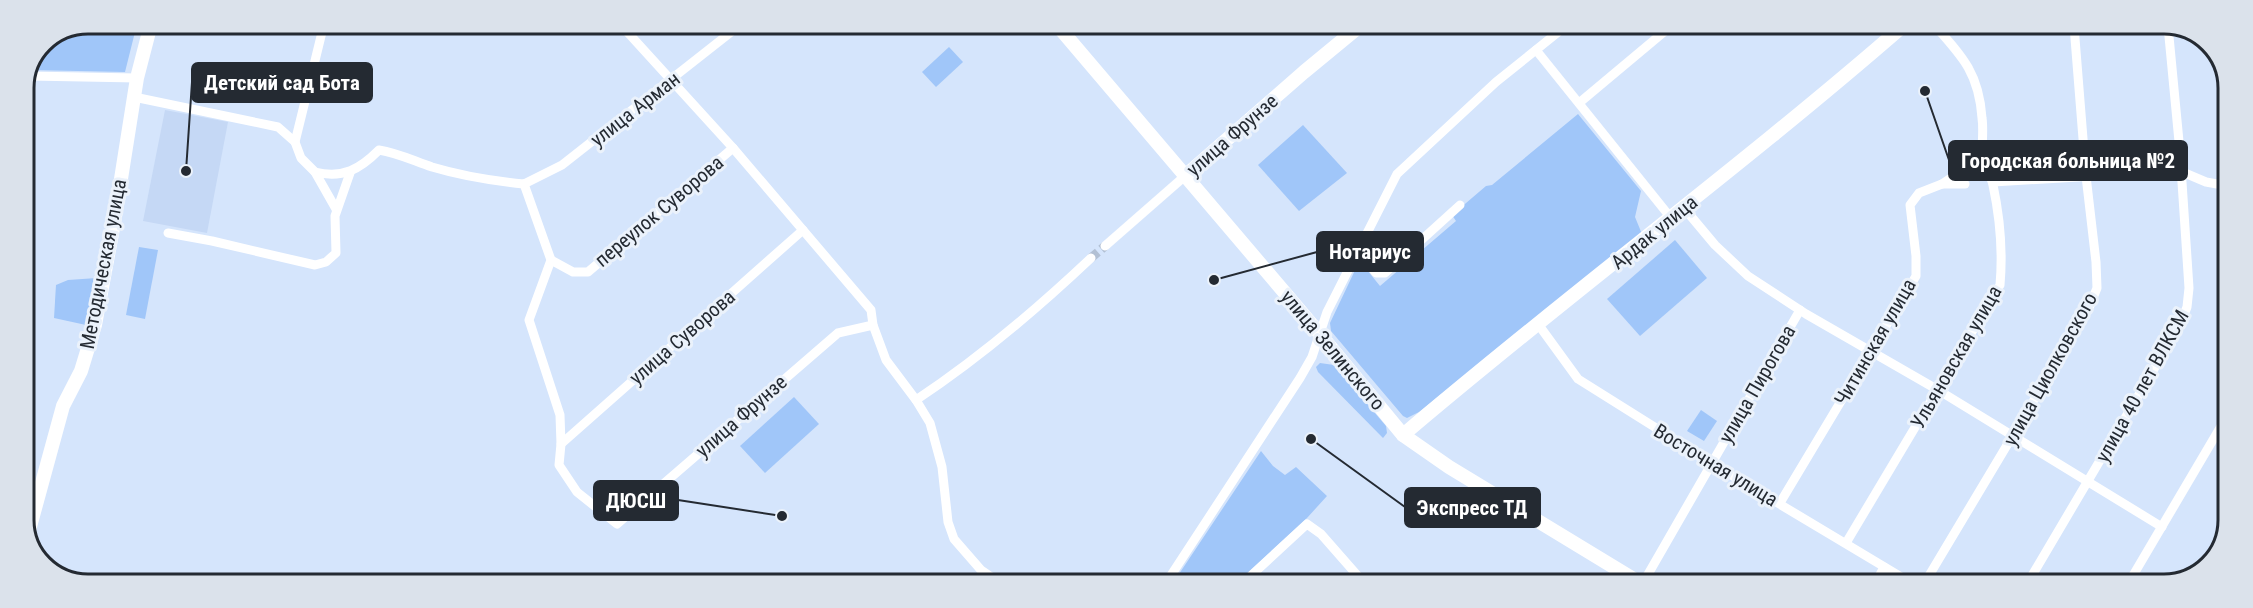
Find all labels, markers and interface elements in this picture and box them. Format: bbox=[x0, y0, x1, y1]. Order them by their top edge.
callout: Детский сад Бота bbox=[192, 63, 372, 102]
street label: улица Арман bbox=[585, 67, 685, 151]
text: Детский сад Бота bbox=[204, 71, 360, 95]
street label: улица Фрунзе bbox=[1181, 89, 1283, 181]
callout: Городская больница №2 bbox=[1949, 141, 2187, 180]
text: Городская больница №2 bbox=[1961, 149, 2175, 173]
street label: переулок Суворова bbox=[590, 150, 728, 272]
street label: Методическая улица bbox=[75, 177, 131, 351]
street label: Ардак улица bbox=[1606, 190, 1702, 274]
callout: Нотариус bbox=[1317, 232, 1423, 271]
text: Нотариус bbox=[1329, 240, 1411, 264]
street label: Читинская улица bbox=[1829, 274, 1921, 410]
street label: Ульяновская улица bbox=[1905, 281, 2007, 433]
street label: улица Суворова bbox=[624, 285, 740, 389]
street label: улица Зелинского bbox=[1276, 285, 1390, 415]
street label: улица Циолковского bbox=[1998, 288, 2102, 450]
street label: улица 40 лет ВЛКСМ bbox=[2090, 306, 2194, 466]
street label: улица Пирогова bbox=[1714, 321, 1800, 447]
street label: улица Фрунзе bbox=[690, 370, 792, 462]
street label: Восточная улица bbox=[1650, 419, 1782, 511]
callout: ДЮСШ bbox=[594, 481, 678, 520]
callout: Экспресс ТД bbox=[1405, 488, 1540, 527]
text: ДЮСШ bbox=[606, 489, 666, 513]
text: Экспресс ТД bbox=[1417, 496, 1528, 520]

